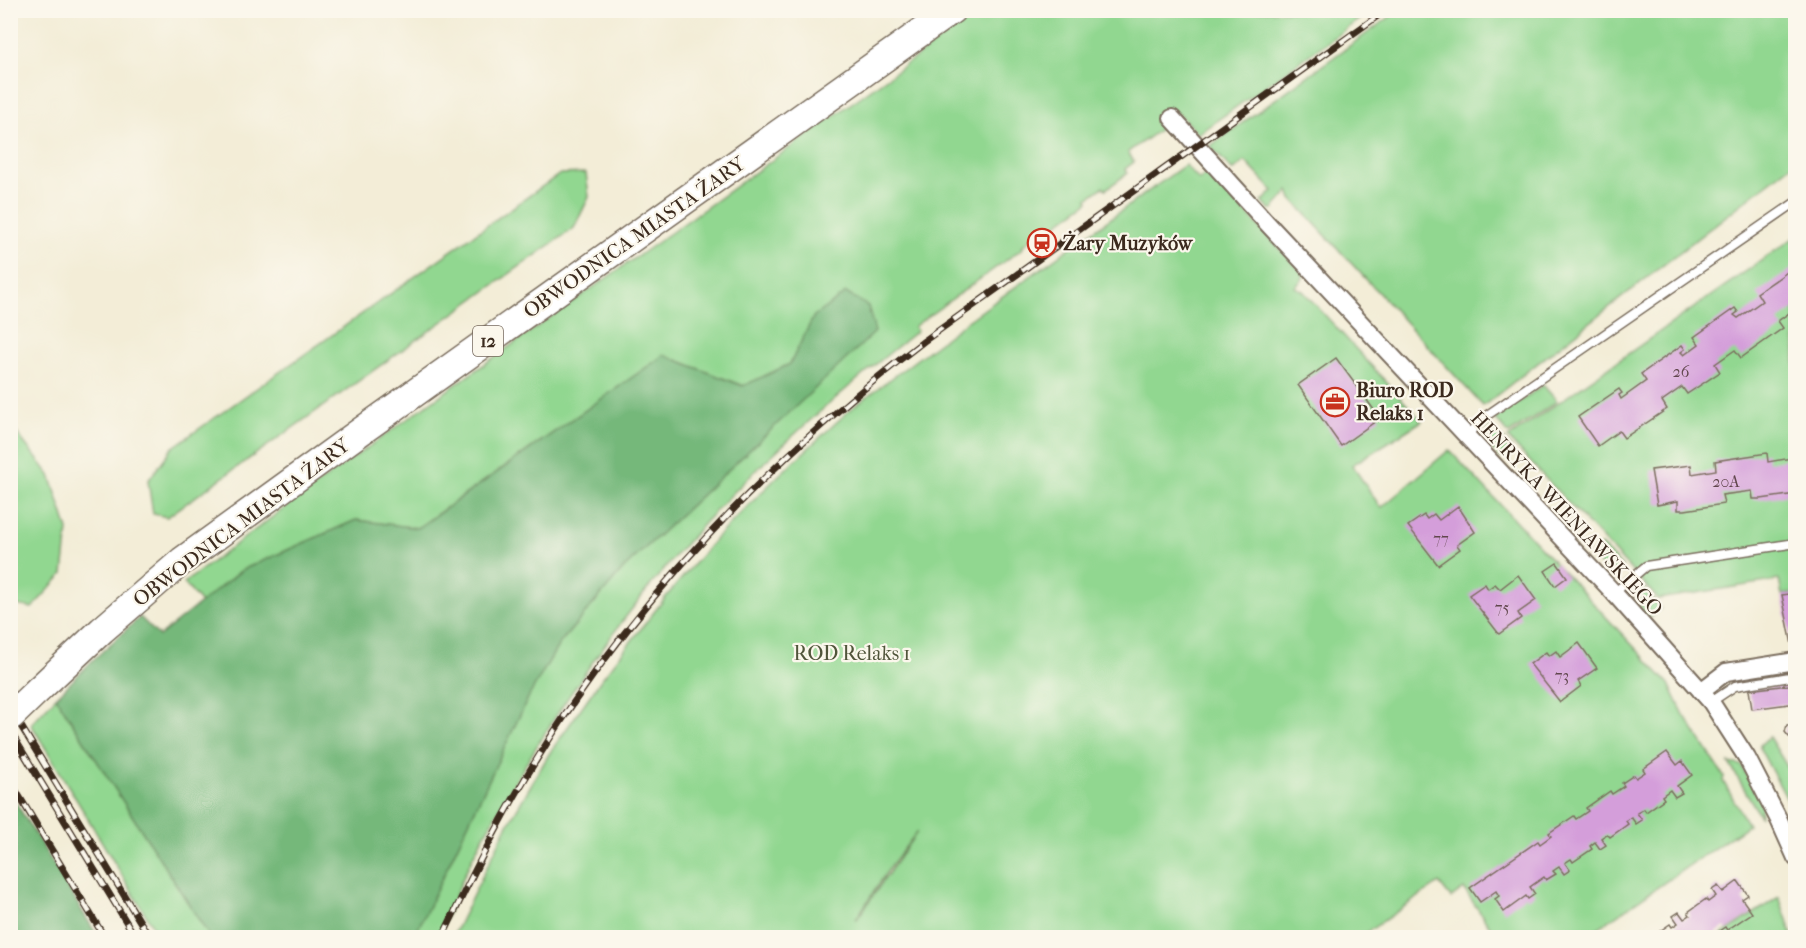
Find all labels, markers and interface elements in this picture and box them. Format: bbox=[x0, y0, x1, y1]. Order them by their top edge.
street label: OBWODNICA MIASTA ŻARY bbox=[519, 150, 750, 323]
station icon: Żary Muzyków bbox=[1026, 227, 1058, 259]
place label: Żary Muzyków bbox=[1063, 230, 1194, 255]
road number: 12 bbox=[473, 326, 503, 356]
house number: 26 bbox=[1673, 362, 1690, 381]
place label: Biuro ROD Relaks 1 bbox=[1356, 379, 1454, 425]
office icon: Biuro ROD Relaks 1 bbox=[1319, 386, 1351, 418]
street label: HENRYKA WIENIAWSKIEGO bbox=[1466, 406, 1667, 620]
street label: OBWODNICA MIASTA ŻARY bbox=[128, 432, 355, 611]
house number: 20A bbox=[1712, 472, 1740, 491]
house number: 77 bbox=[1433, 529, 1449, 548]
house number: 75 bbox=[1495, 598, 1509, 617]
park label: ROD Relaks 1 bbox=[794, 642, 910, 665]
house number: 73 bbox=[1555, 666, 1569, 685]

